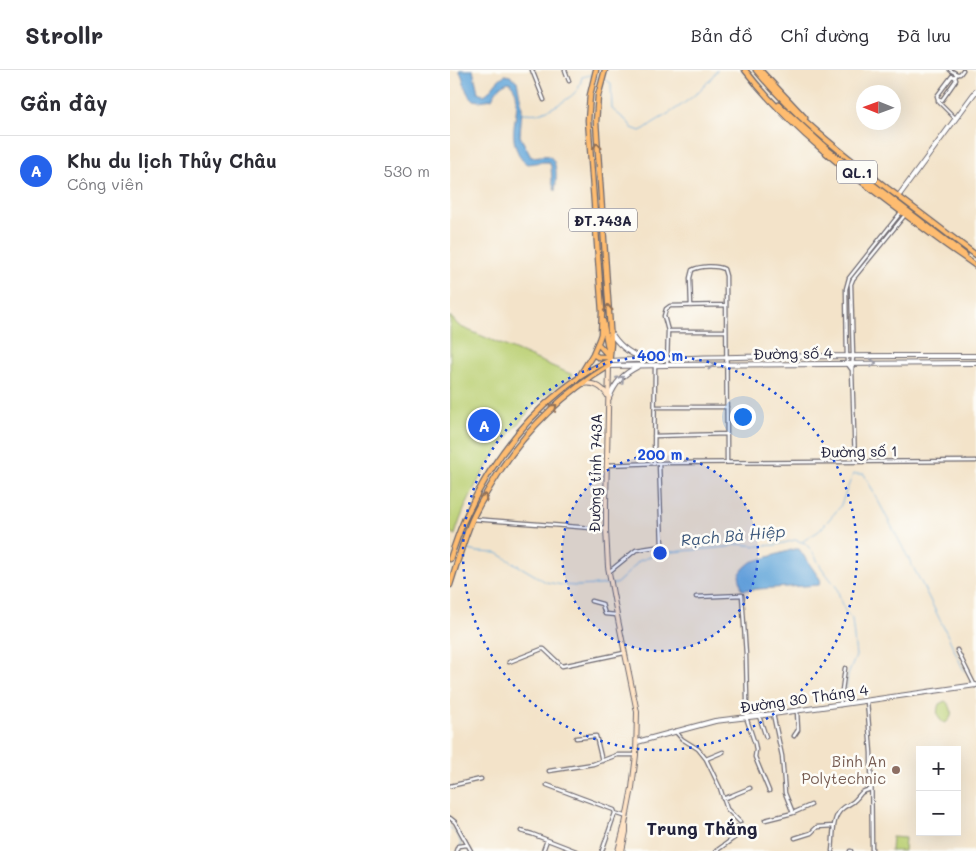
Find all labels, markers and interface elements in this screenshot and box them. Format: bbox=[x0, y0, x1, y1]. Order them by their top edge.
text: Strollr bbox=[25, 19, 103, 50]
text: Bản đồ bbox=[691, 23, 753, 47]
text: Chỉ đường bbox=[781, 23, 869, 47]
text: Đã lưu bbox=[897, 23, 951, 47]
north arrow bbox=[856, 85, 901, 130]
text: Gần đây bbox=[20, 89, 108, 116]
one-way arrow bbox=[592, 142, 603, 150]
text: Khu du lịch Thủy Châu bbox=[67, 148, 277, 173]
text: A bbox=[30, 160, 42, 181]
text: 530 m bbox=[384, 160, 430, 181]
road number: QL.1 bbox=[837, 160, 877, 184]
text: Công viên bbox=[67, 173, 143, 194]
road number: ĐT.743A bbox=[569, 208, 637, 232]
one-way arrow bbox=[603, 304, 614, 312]
street label: Đường số 4 bbox=[753, 342, 833, 364]
text: 400 m bbox=[637, 345, 683, 365]
one-way arrow bbox=[870, 358, 877, 368]
one-way arrow bbox=[707, 360, 715, 370]
one-way arrow bbox=[615, 375, 624, 384]
one-way arrow bbox=[548, 404, 557, 413]
your location bbox=[730, 404, 756, 430]
pin: A bbox=[468, 406, 500, 444]
street label: Đường tỉnh 743A bbox=[584, 413, 606, 533]
street label: Đường số 1 bbox=[820, 440, 898, 462]
text: 200 m bbox=[638, 444, 683, 464]
one-way arrow bbox=[478, 493, 488, 502]
water label: Rạch Bà Hiệp bbox=[680, 520, 786, 550]
centre of rings bbox=[651, 544, 669, 562]
street label: Đường 30 Tháng 4 bbox=[739, 679, 870, 717]
map controls bbox=[916, 746, 961, 836]
button: + bbox=[916, 746, 961, 791]
place label: Binh An Polytechnic bbox=[801, 751, 886, 788]
marker: Binh An Polytechnic bbox=[890, 764, 902, 776]
button: − bbox=[916, 791, 961, 836]
district label: Trung Thắng bbox=[646, 816, 758, 840]

